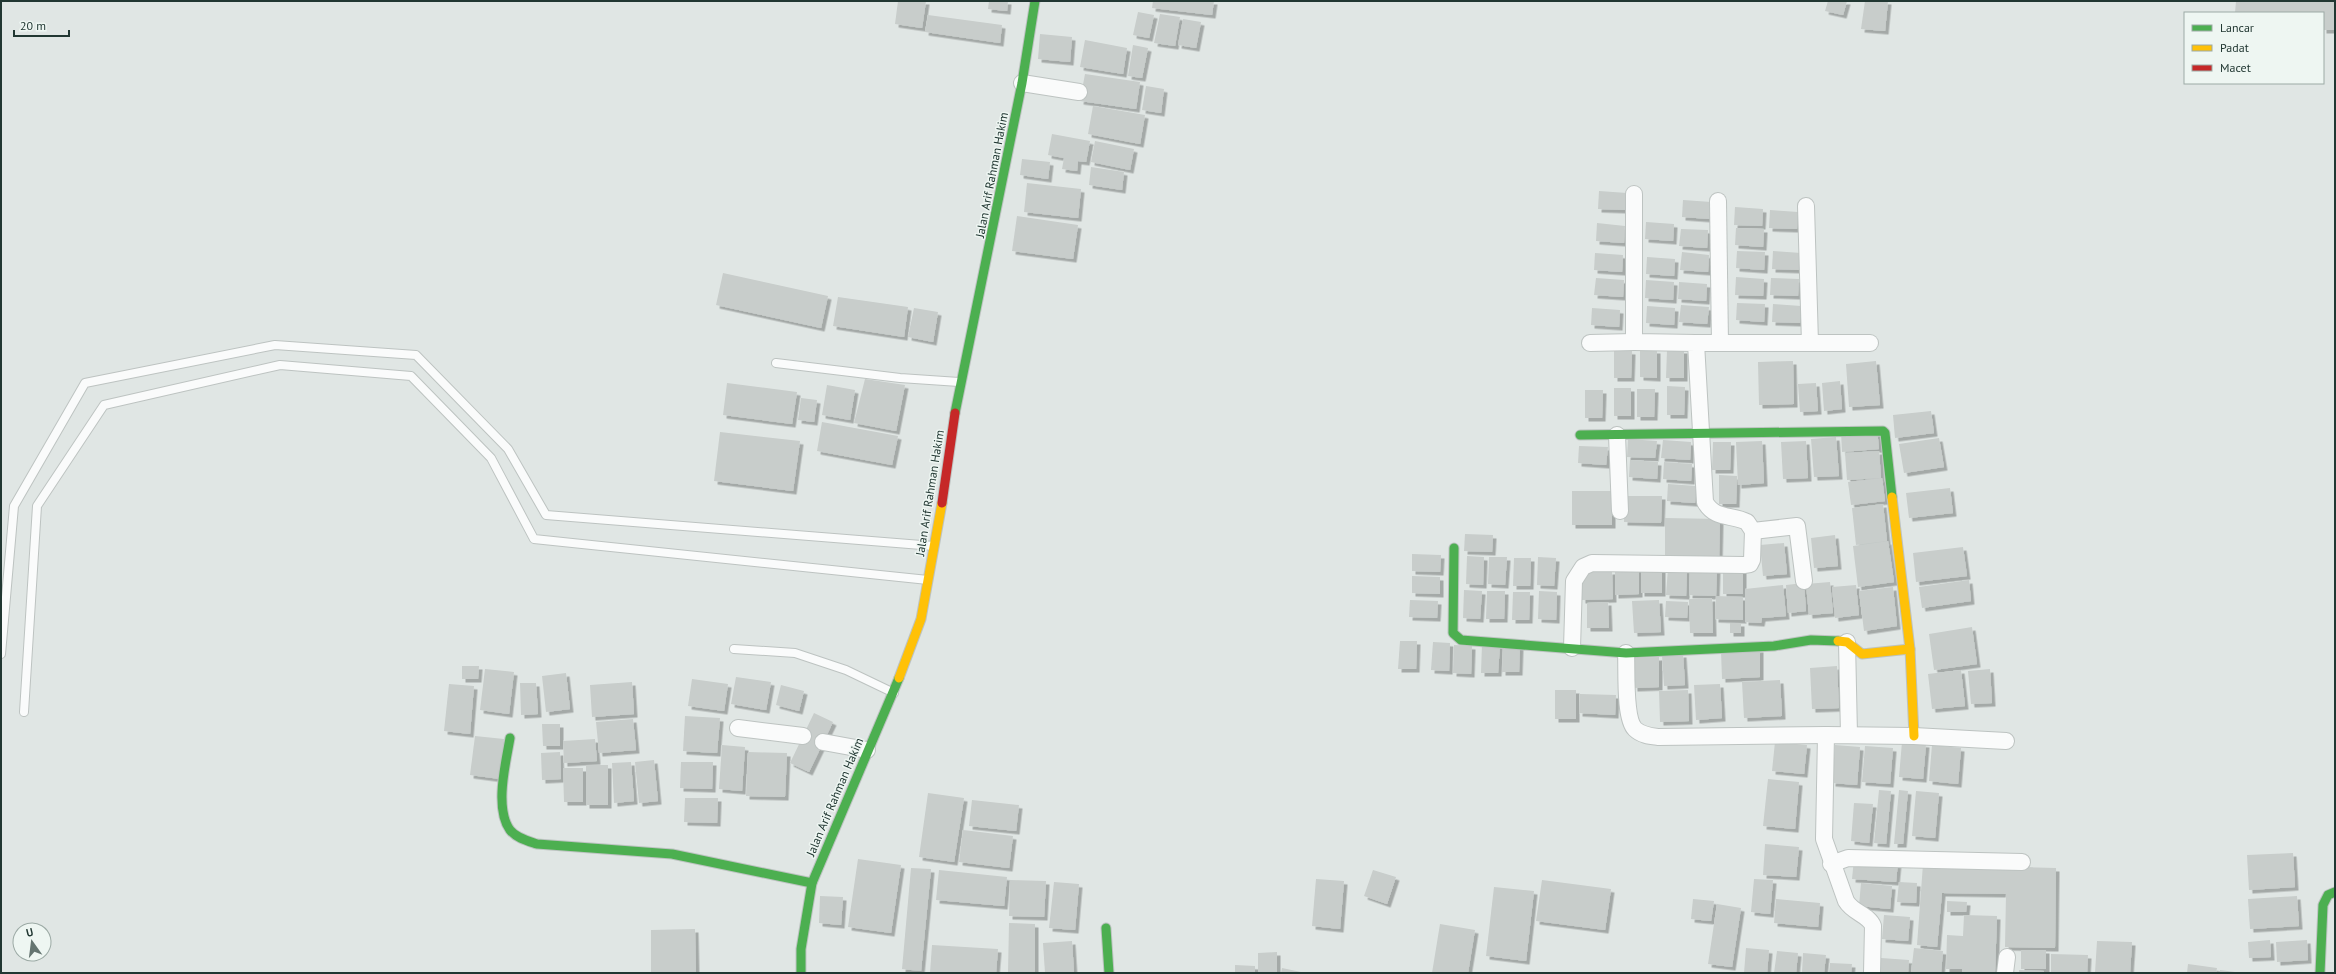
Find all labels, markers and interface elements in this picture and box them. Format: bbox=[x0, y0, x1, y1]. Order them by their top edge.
scale bar bbox=[14, 12, 69, 38]
legend bbox=[2184, 12, 2324, 84]
text: 20 m bbox=[20, 18, 46, 33]
text: Lancar bbox=[2220, 20, 2254, 35]
text: Padat bbox=[2220, 40, 2249, 55]
text: Macet bbox=[2220, 60, 2251, 75]
street label: Jalan Arif Rahman Hakim bbox=[972, 111, 1011, 240]
street label: Jalan Arif Rahman Hakim bbox=[912, 429, 947, 558]
street label: Jalan Arif Rahman Hakim bbox=[802, 735, 866, 859]
north arrow bbox=[12, 922, 52, 962]
text: U bbox=[25, 925, 35, 940]

